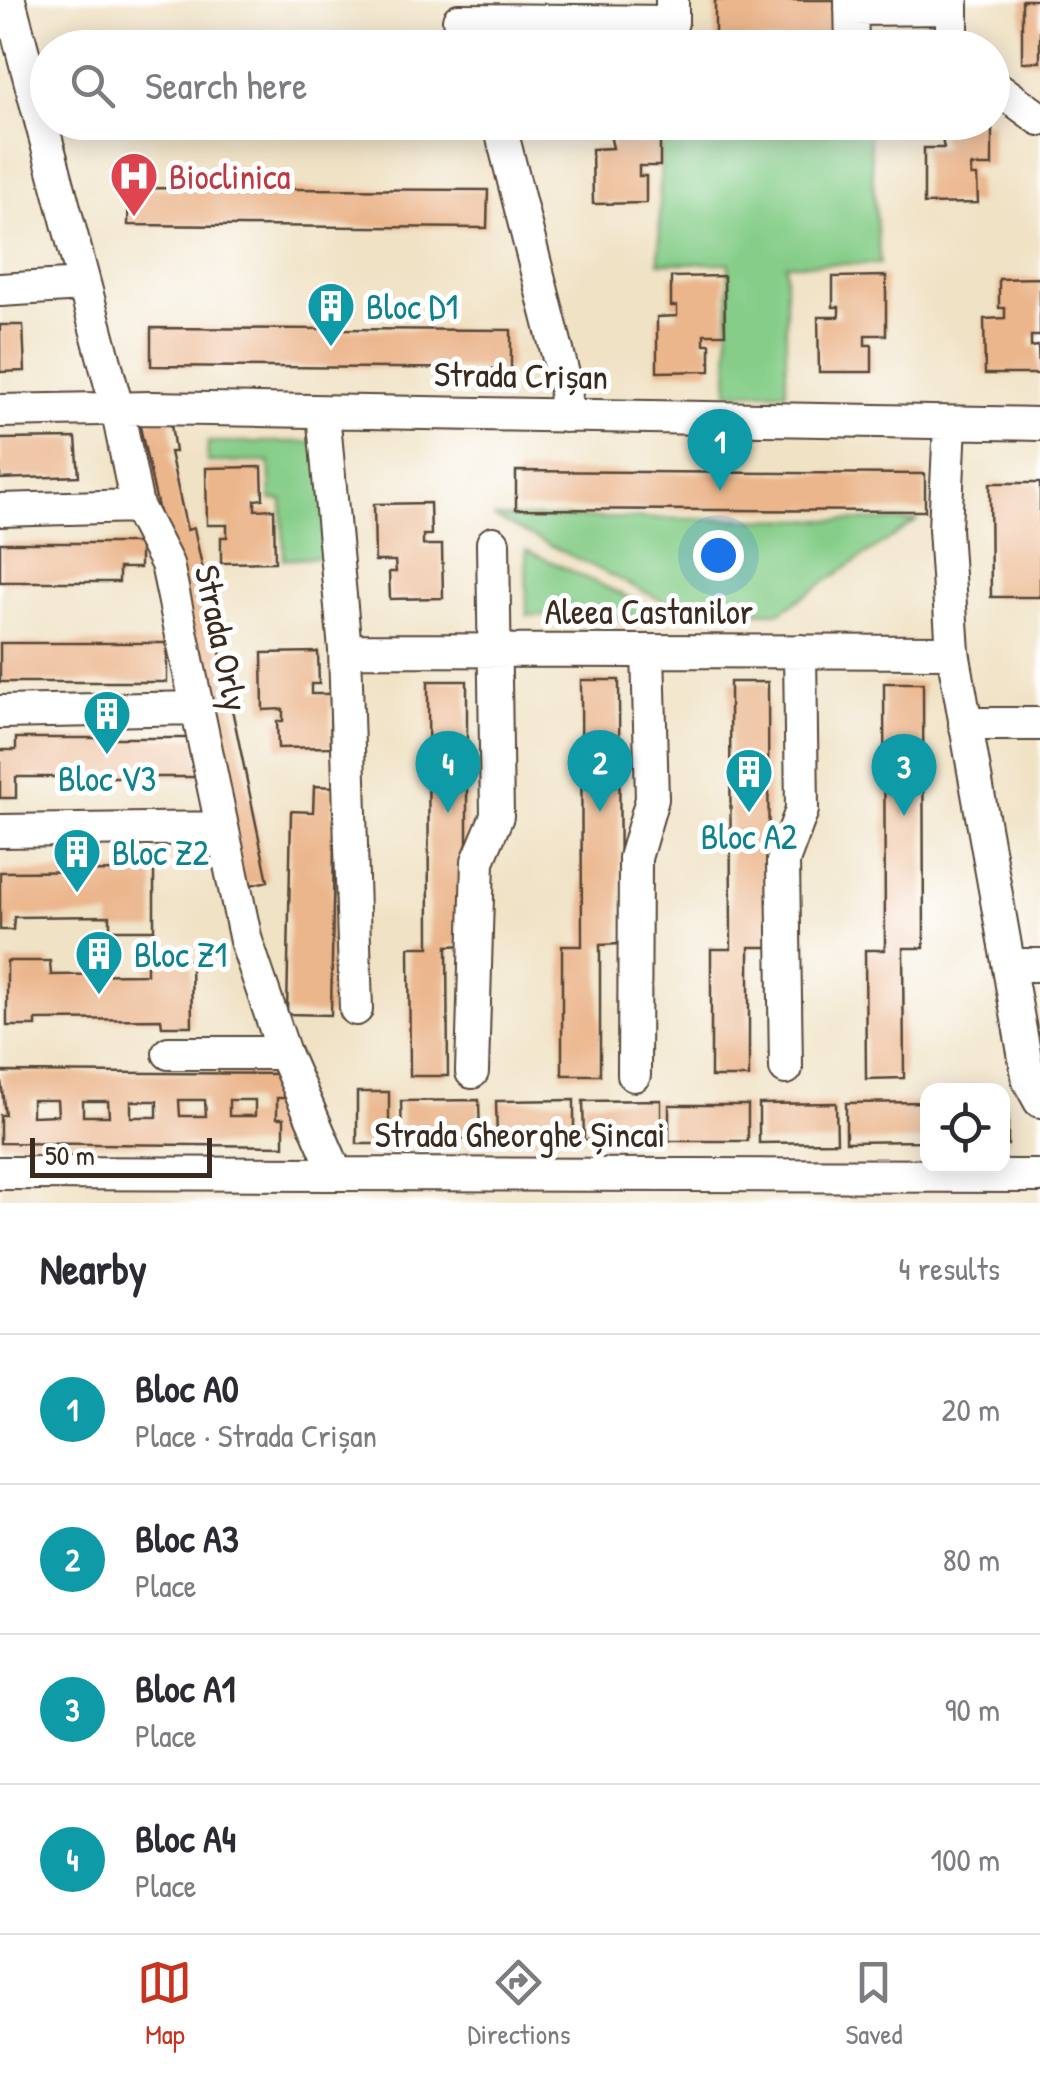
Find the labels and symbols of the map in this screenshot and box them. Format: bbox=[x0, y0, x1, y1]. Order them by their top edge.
hospital icon: Bioclinica bbox=[108, 150, 160, 218]
place label: Bioclinica bbox=[169, 153, 291, 200]
building icon: Bloc D1 bbox=[305, 280, 357, 348]
place label: Bloc D1 bbox=[366, 283, 458, 330]
street label: Strada Crișan bbox=[433, 350, 609, 400]
pin: 1 bbox=[688, 408, 752, 491]
your location bbox=[693, 530, 744, 581]
street label: Strada Orly bbox=[184, 561, 260, 715]
street label: Aleea Castanilor bbox=[545, 588, 753, 635]
building icon: Bloc V3 bbox=[81, 688, 133, 756]
pin: 4 bbox=[416, 730, 480, 813]
pin: 2 bbox=[568, 730, 632, 812]
pin: 3 bbox=[872, 734, 936, 816]
building icon: Bloc A2 bbox=[723, 746, 775, 814]
place label: Bloc V3 bbox=[58, 755, 156, 802]
place label: Bloc A2 bbox=[701, 813, 797, 860]
building icon: Bloc Z2 bbox=[51, 826, 103, 894]
place label: Bloc Z2 bbox=[112, 829, 209, 876]
building icon: Bloc Z1 bbox=[73, 928, 125, 996]
place label: Bloc Z1 bbox=[134, 931, 227, 978]
street label: Strada Gheorghe Șincai bbox=[375, 1111, 665, 1158]
scale bar bbox=[30, 1133, 212, 1178]

